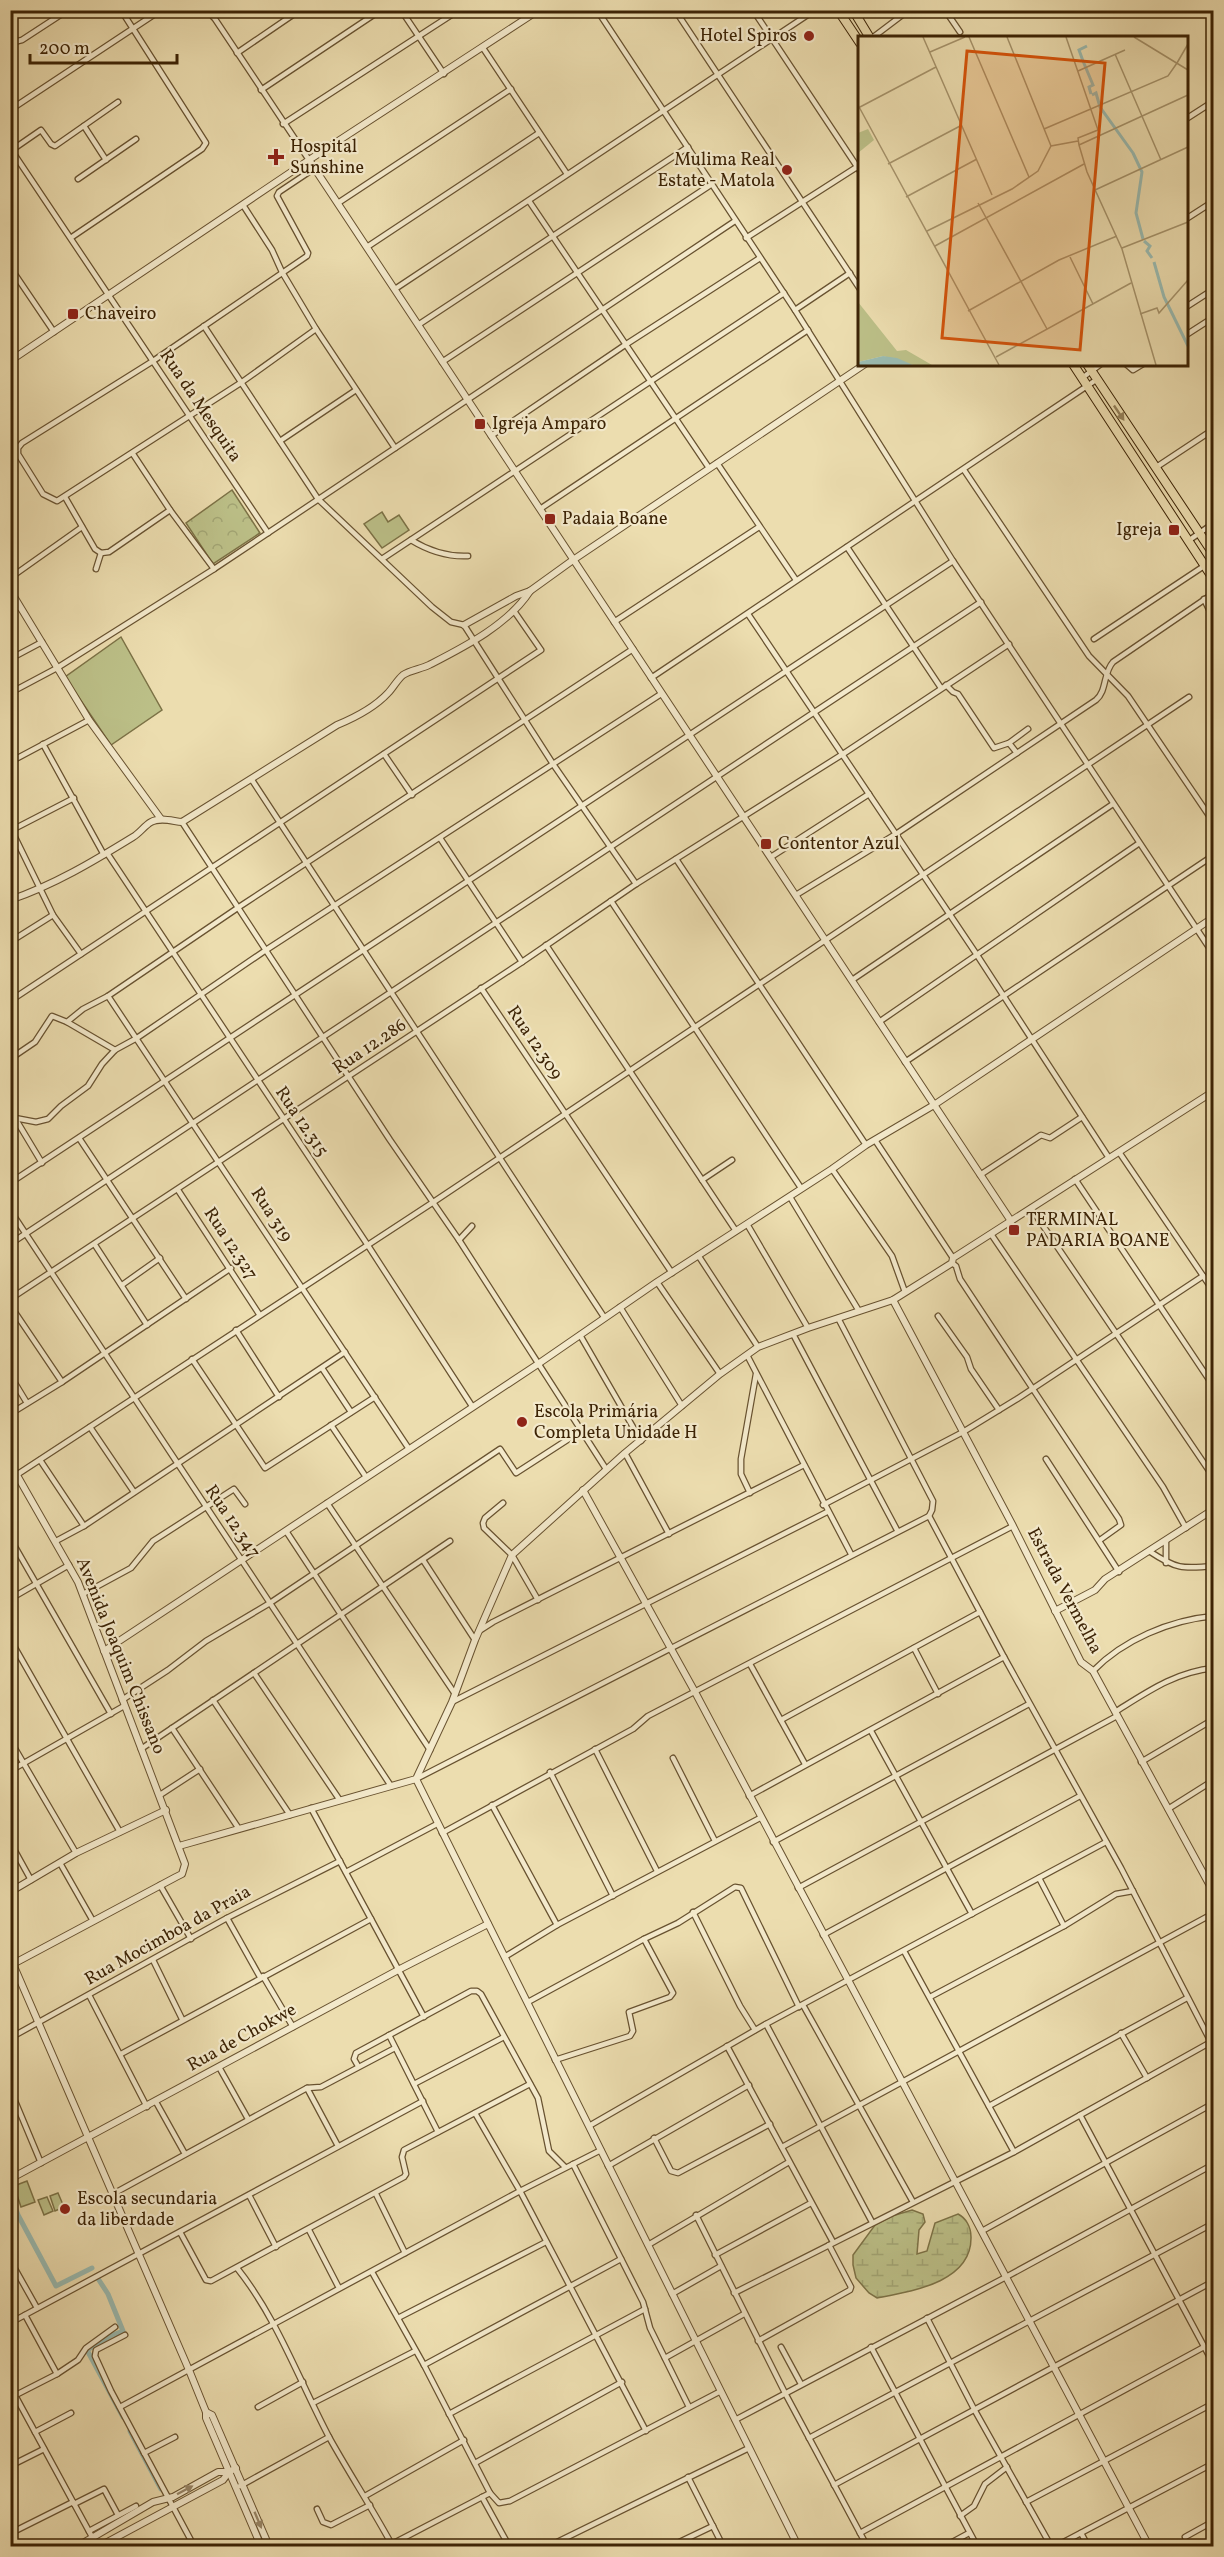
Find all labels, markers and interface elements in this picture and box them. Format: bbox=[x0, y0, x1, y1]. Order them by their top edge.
place label: Hotel Spiros bbox=[700, 24, 797, 49]
scale bar bbox=[30, 27, 177, 65]
marker: Hotel Spiros bbox=[802, 29, 816, 43]
inset map bbox=[858, 36, 1188, 366]
text: 200 m bbox=[39, 37, 90, 62]
place label: Hospital Sunshine bbox=[290, 135, 364, 181]
marker: Hospital Sunshine bbox=[267, 148, 285, 166]
place label: Mulima Real Estate - Matola bbox=[657, 148, 775, 194]
marker: Mulima Real Estate - Matola bbox=[780, 163, 794, 177]
place label: Chaveiro bbox=[85, 302, 156, 327]
marker: Chaveiro bbox=[66, 307, 80, 321]
street label: Rua da Mesquita bbox=[153, 345, 247, 467]
one-way arrow bbox=[1113, 405, 1125, 421]
place label: Igreja Amparo bbox=[492, 412, 606, 437]
marker: Igreja Amparo bbox=[473, 417, 487, 431]
place label: Padaia Boane bbox=[562, 507, 668, 532]
marker: Padaia Boane bbox=[543, 512, 557, 526]
place label: Igreja bbox=[1116, 518, 1162, 543]
marker: Igreja bbox=[1167, 523, 1181, 537]
place label: Contentor Azul bbox=[778, 832, 900, 857]
marker: Contentor Azul bbox=[759, 837, 773, 851]
street label: Rua 12.309 bbox=[500, 1001, 568, 1085]
street label: Rua 12.286 bbox=[328, 1013, 412, 1081]
street label: Rua 12.315 bbox=[268, 1082, 334, 1162]
street label: Rua 319 bbox=[244, 1183, 298, 1247]
street label: Rua 12.327 bbox=[197, 1203, 263, 1285]
place label: TERMINAL PADARIA BOANE bbox=[1026, 1208, 1170, 1254]
marker: TERMINAL PADARIA BOANE bbox=[1007, 1223, 1021, 1237]
place label: Escola Primária Completa Unidade H bbox=[534, 1400, 697, 1446]
marker: Escola Primária Completa Unidade H bbox=[515, 1415, 529, 1429]
street label: Rua 12.347 bbox=[198, 1480, 266, 1564]
street label: Estrada Vermelha bbox=[1020, 1523, 1108, 1659]
street label: Avenida Joaquim Chissano bbox=[69, 1554, 171, 1758]
street label: Rua Mocimboa da Praia bbox=[80, 1880, 256, 1992]
street label: Rua de Chokwe bbox=[183, 1998, 301, 2078]
place label: Escola secundaria da liberdade bbox=[77, 2187, 217, 2233]
marker: Escola secundaria da liberdade bbox=[58, 2202, 72, 2216]
one-way arrow bbox=[177, 2485, 194, 2495]
one-way arrow bbox=[253, 2512, 263, 2530]

